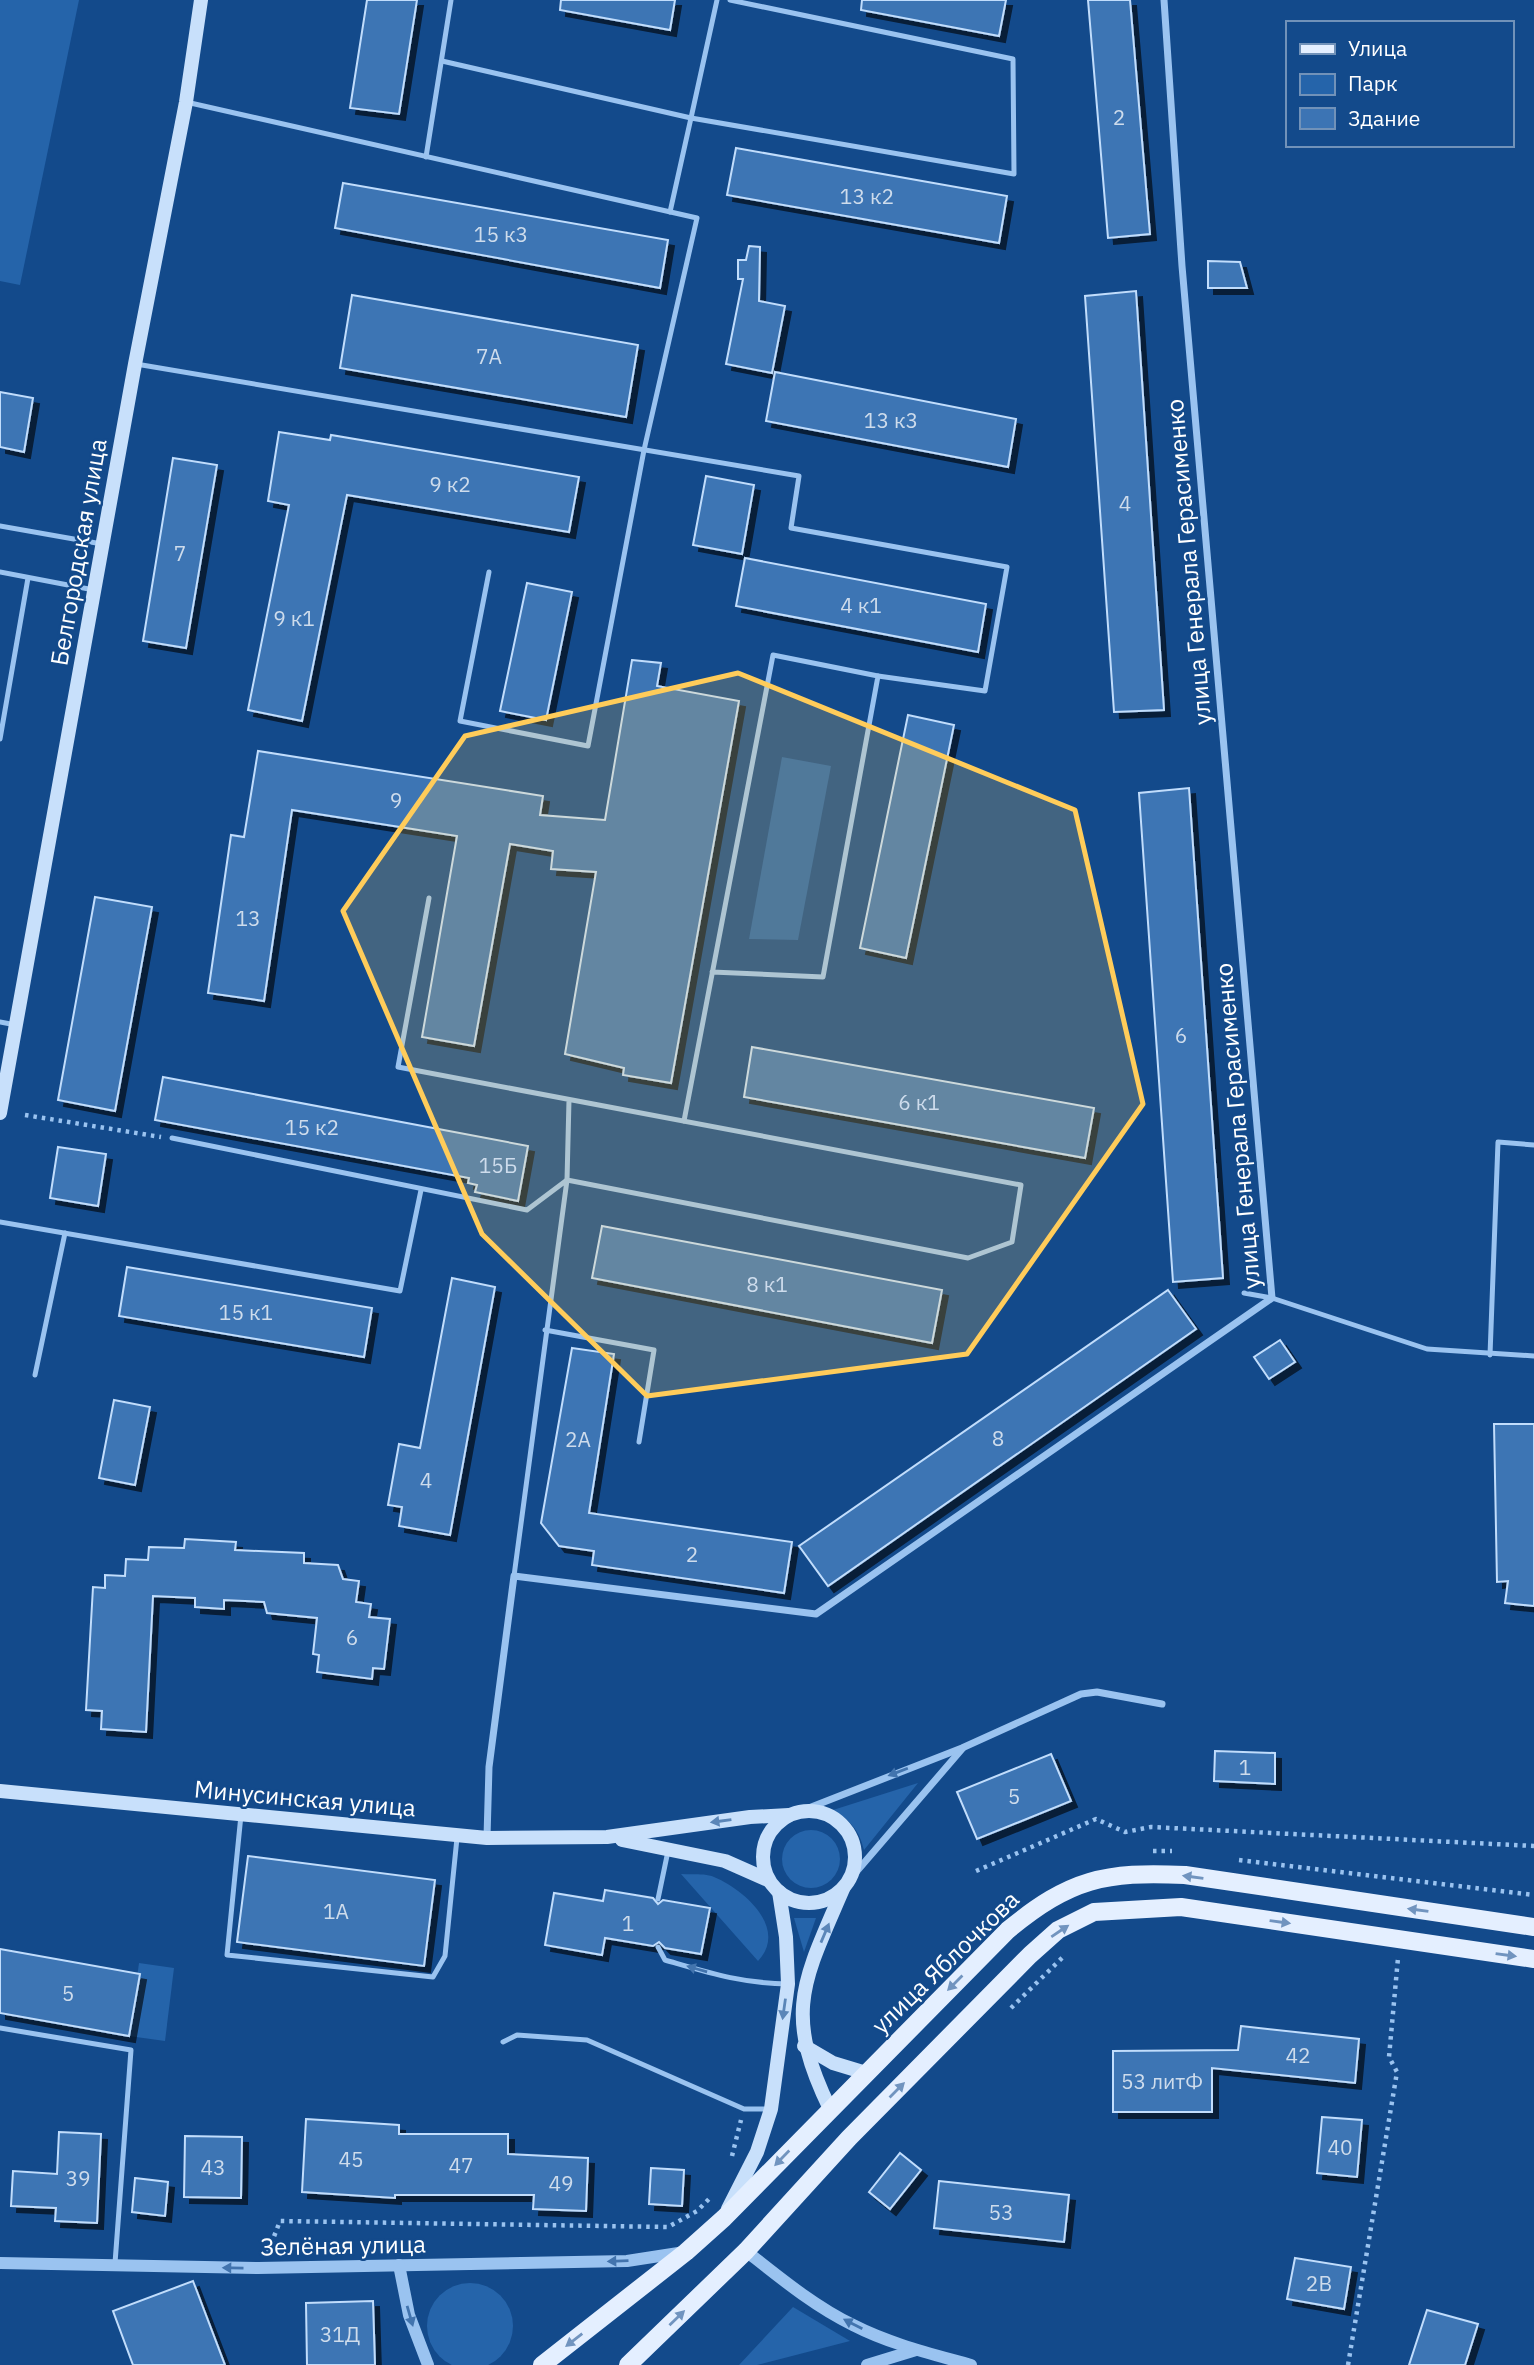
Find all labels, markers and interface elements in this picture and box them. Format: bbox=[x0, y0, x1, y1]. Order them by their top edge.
legend bbox=[1286, 21, 1513, 147]
text: Улица bbox=[1348, 34, 1407, 62]
text: Парк bbox=[1348, 69, 1398, 97]
house number: 2 bbox=[1113, 103, 1125, 131]
text: Здание bbox=[1348, 104, 1420, 132]
house number: 13 к2 bbox=[840, 182, 894, 210]
house number: 15 к3 bbox=[474, 220, 528, 248]
house number: 7А bbox=[476, 342, 502, 370]
street label: улица Генерала Герасименко bbox=[1158, 398, 1218, 726]
house number: 13 к3 bbox=[864, 406, 918, 434]
street label: Белгородская улица bbox=[42, 436, 114, 668]
house number: 9 к2 bbox=[429, 470, 471, 498]
house number: 4 bbox=[1119, 489, 1131, 517]
house number: 7 bbox=[174, 539, 186, 567]
house number: 4 к1 bbox=[840, 591, 882, 619]
house number: 9 к1 bbox=[273, 604, 315, 632]
house number: 9 bbox=[390, 786, 402, 814]
house number: 13 bbox=[235, 904, 261, 932]
street label: улица Генерала Герасименко bbox=[1207, 962, 1267, 1290]
house number: 6 bbox=[1175, 1021, 1187, 1049]
house number: 6 к1 bbox=[898, 1088, 940, 1116]
house number: 15 к2 bbox=[285, 1113, 339, 1141]
house number: 15Б bbox=[479, 1151, 517, 1179]
house number: 8 к1 bbox=[746, 1270, 788, 1298]
house number: 15 к1 bbox=[219, 1298, 273, 1326]
house number: 8 bbox=[992, 1424, 1004, 1452]
house number: 2А bbox=[565, 1425, 591, 1453]
house number: 4 bbox=[420, 1466, 432, 1494]
house number: 2 bbox=[686, 1540, 698, 1568]
house number: 6 bbox=[346, 1623, 358, 1651]
house number: 1 bbox=[1239, 1753, 1251, 1781]
one-way arrow bbox=[888, 1767, 909, 1778]
street label: Минусинская улица bbox=[193, 1772, 417, 1824]
house number: 5 bbox=[1008, 1782, 1020, 1810]
one-way arrow bbox=[710, 1815, 732, 1826]
one-way arrow bbox=[1182, 1871, 1204, 1882]
street label: улица Яблочкова bbox=[864, 1883, 1026, 2041]
house number: 1А bbox=[323, 1897, 349, 1925]
one-way arrow bbox=[1407, 1904, 1429, 1915]
house number: 1 bbox=[622, 1909, 634, 1937]
one-way arrow bbox=[1270, 1916, 1292, 1927]
one-way arrow bbox=[819, 1922, 830, 1943]
one-way arrow bbox=[1050, 1925, 1069, 1938]
one-way arrow bbox=[1495, 1950, 1517, 1961]
one-way arrow bbox=[686, 1963, 708, 1974]
one-way arrow bbox=[946, 1975, 963, 1992]
house number: 5 bbox=[62, 1979, 74, 2007]
one-way arrow bbox=[779, 1998, 790, 2020]
house number: 42 bbox=[1285, 2041, 1311, 2069]
house number: 53 литФ bbox=[1121, 2067, 1203, 2095]
one-way arrow bbox=[888, 2082, 905, 2098]
house number: 40 bbox=[1327, 2133, 1353, 2161]
house number: 45 bbox=[338, 2145, 364, 2173]
one-way arrow bbox=[775, 2149, 791, 2166]
house number: 47 bbox=[448, 2151, 474, 2179]
house number: 43 bbox=[200, 2153, 226, 2181]
house number: 39 bbox=[65, 2164, 91, 2192]
house number: 49 bbox=[548, 2169, 574, 2197]
house number: 53 bbox=[988, 2198, 1014, 2226]
street label: Зелёная улица bbox=[260, 2228, 426, 2262]
one-way arrow bbox=[607, 2255, 629, 2266]
one-way arrow bbox=[222, 2262, 244, 2274]
house number: 2В bbox=[1306, 2269, 1332, 2297]
one-way arrow bbox=[406, 2306, 416, 2327]
one-way arrow bbox=[668, 2310, 685, 2326]
one-way arrow bbox=[843, 2319, 863, 2331]
house number: 31Д bbox=[320, 2320, 360, 2348]
one-way arrow bbox=[566, 2332, 584, 2347]

